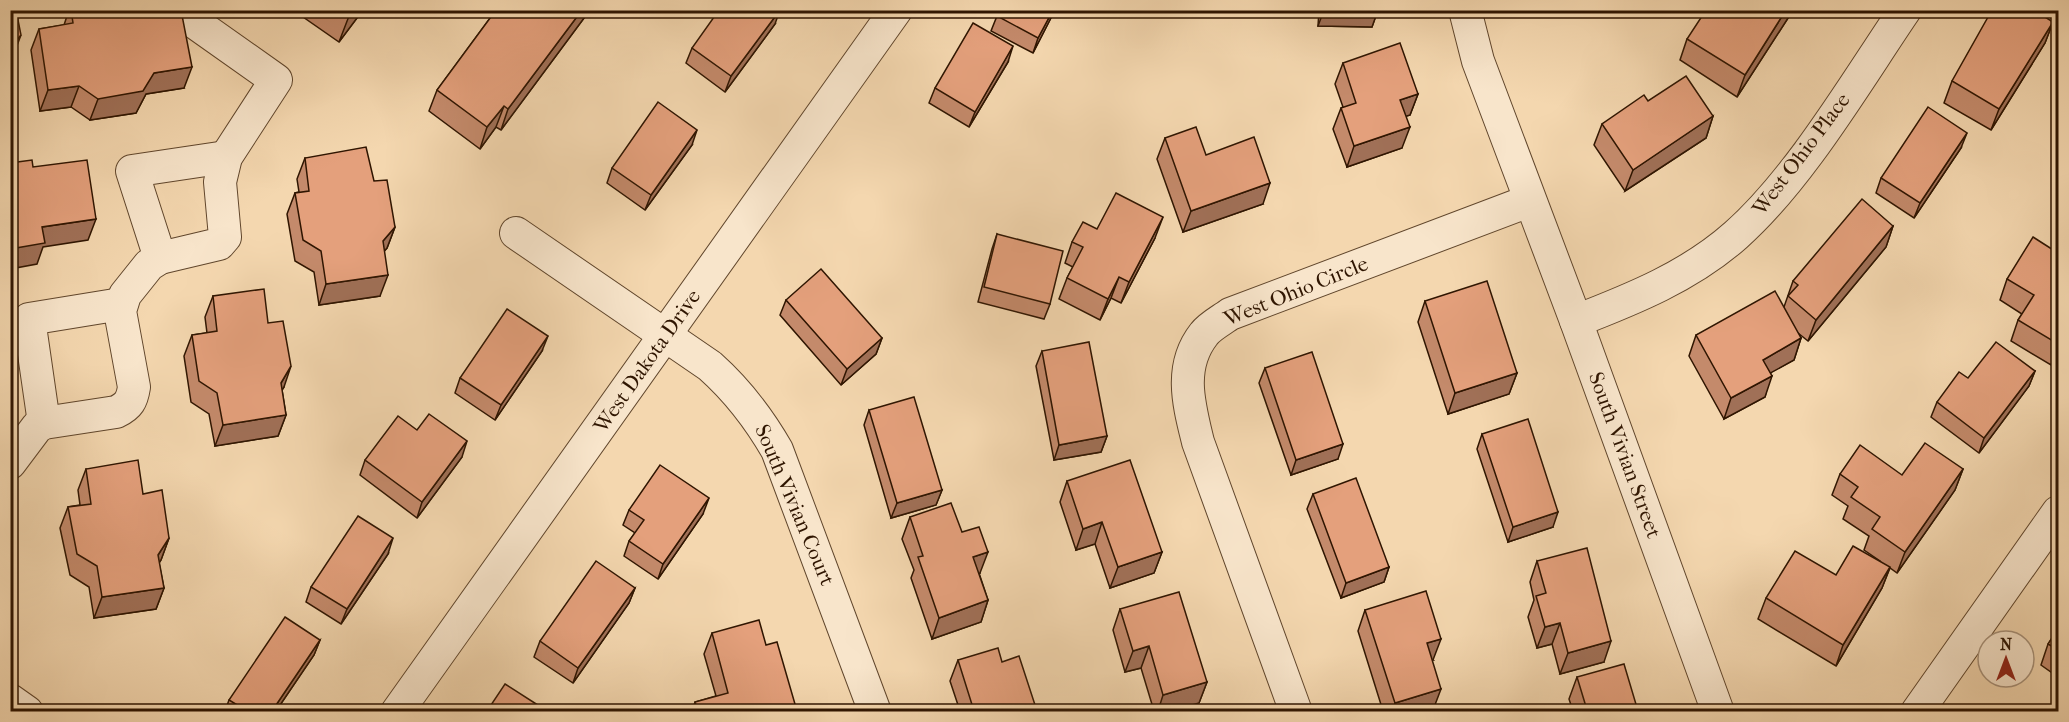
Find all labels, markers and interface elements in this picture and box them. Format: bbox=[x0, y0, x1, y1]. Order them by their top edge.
street label: West Ohio Place bbox=[1747, 88, 1855, 221]
street label: West Ohio Circle bbox=[1220, 251, 1372, 331]
street label: West Dakota Drive bbox=[588, 285, 705, 438]
street label: South Vivian Street bbox=[1584, 369, 1666, 542]
street label: South Vivian Court bbox=[750, 421, 840, 590]
north arrow bbox=[1976, 629, 2036, 689]
text: N bbox=[2000, 635, 2013, 654]

